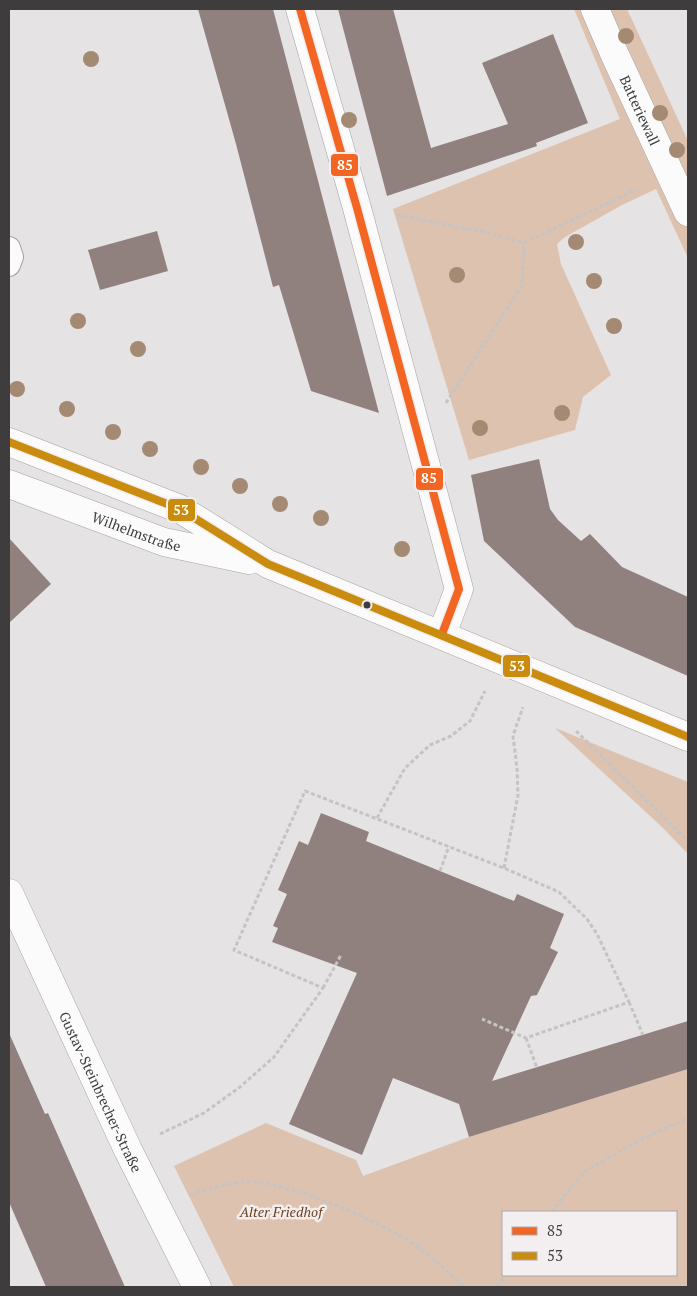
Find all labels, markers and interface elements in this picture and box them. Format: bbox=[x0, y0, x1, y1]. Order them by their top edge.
street label: Batteriewall bbox=[616, 72, 665, 148]
line badge: 85 bbox=[330, 153, 359, 177]
text: 85 bbox=[337, 155, 353, 174]
line badge: 85 bbox=[415, 467, 444, 491]
text: 85 bbox=[421, 468, 437, 487]
line badge: 53 bbox=[167, 498, 196, 522]
text: 53 bbox=[173, 500, 189, 519]
street label: Wilhelmstraße bbox=[90, 507, 183, 555]
unlabelled marker bbox=[362, 600, 372, 610]
line badge: 53 bbox=[502, 654, 531, 678]
text: 53 bbox=[509, 656, 525, 675]
street label: Gustav-Steinbrecher-Straße bbox=[56, 1008, 147, 1175]
park label: Alter Friedhof bbox=[239, 1202, 325, 1221]
legend bbox=[502, 1211, 677, 1276]
text: 85 bbox=[547, 1220, 563, 1240]
text: 53 bbox=[547, 1245, 563, 1265]

